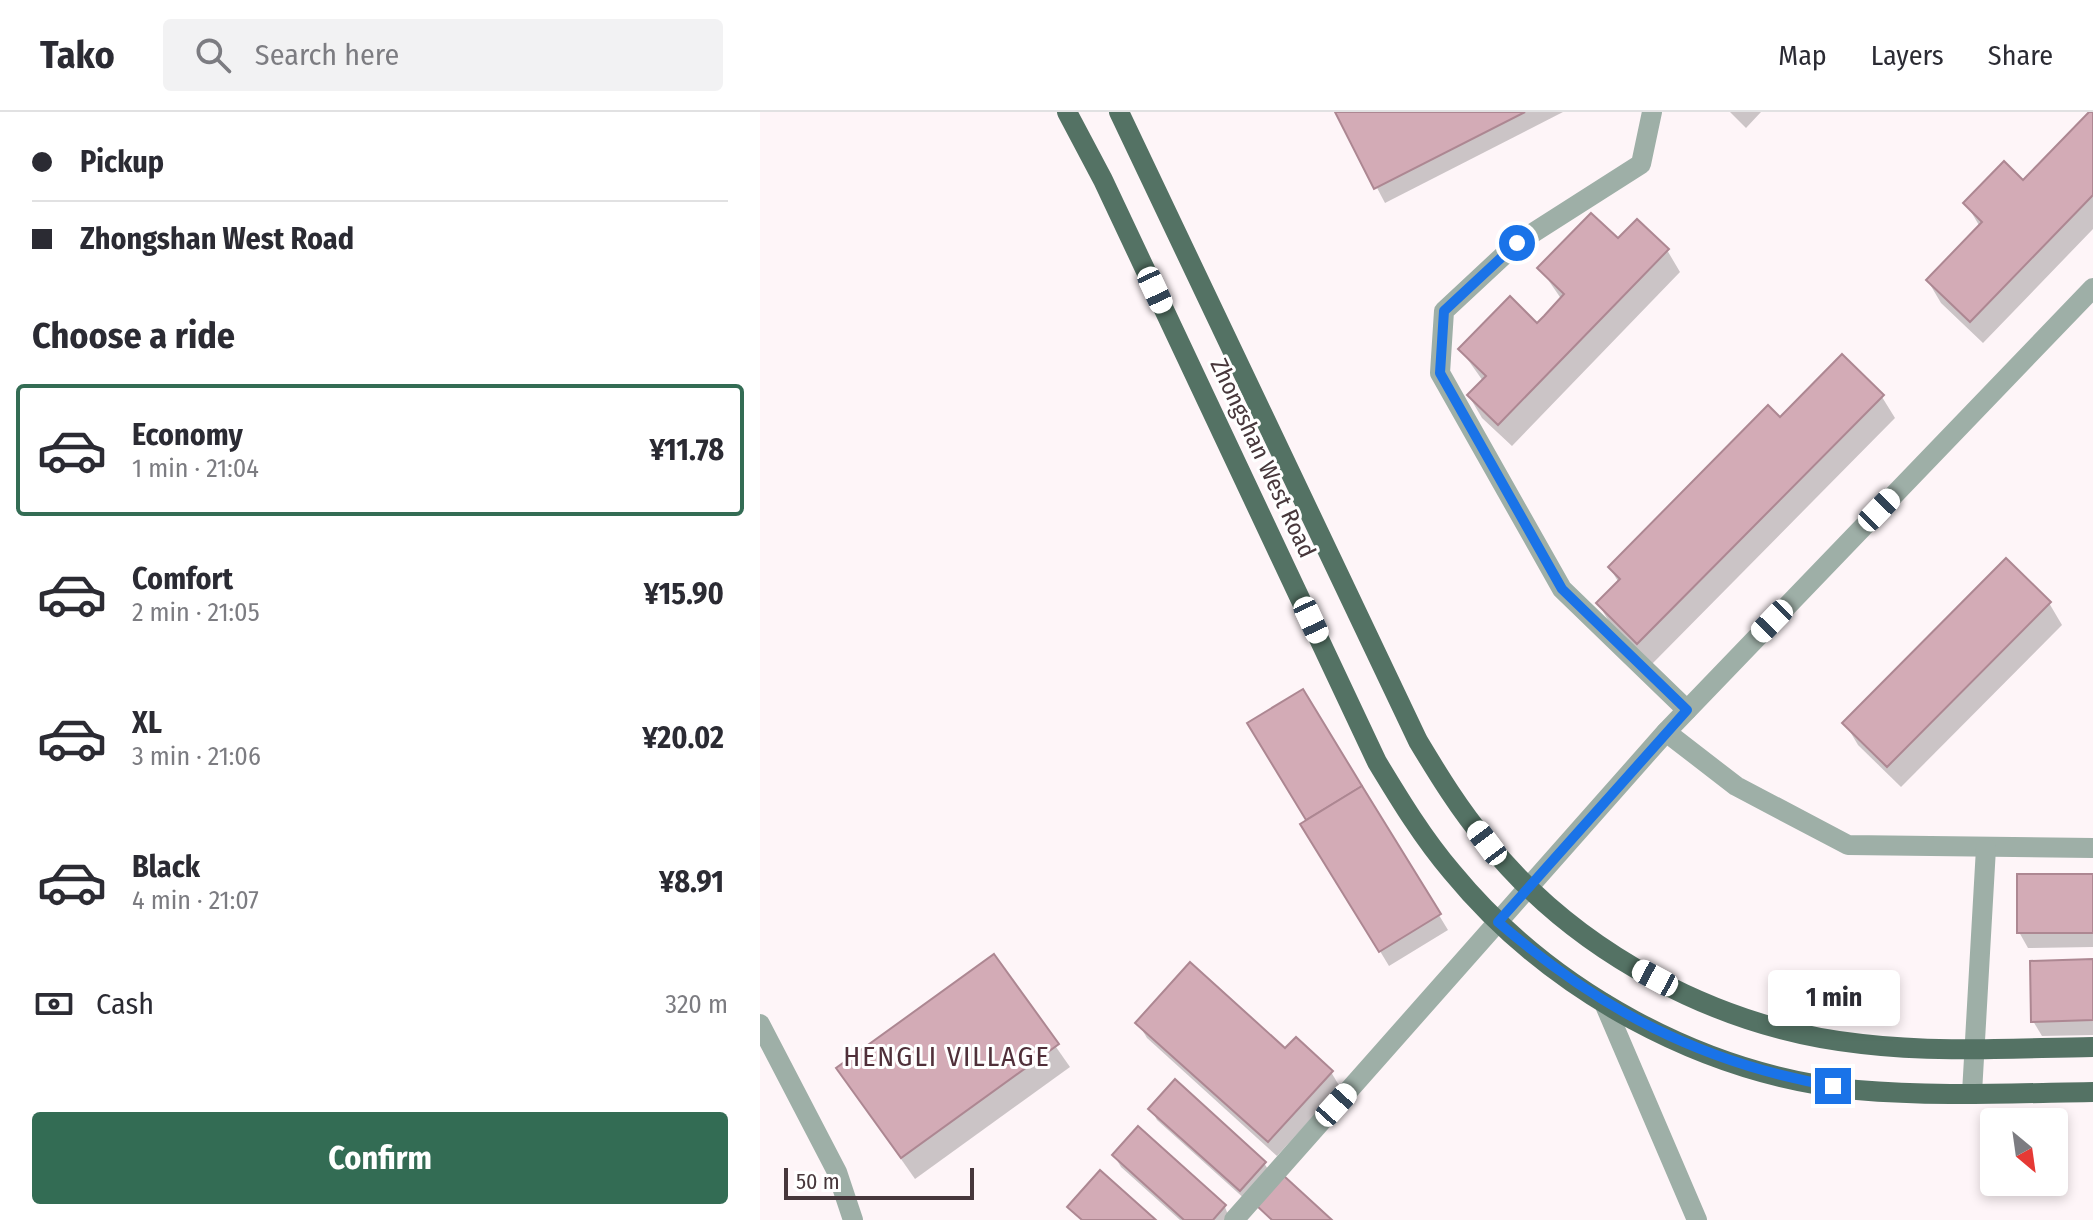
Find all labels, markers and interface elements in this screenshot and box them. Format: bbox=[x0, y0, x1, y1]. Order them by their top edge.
search box bbox=[163, 19, 723, 91]
text: Tako bbox=[40, 32, 115, 78]
icon: search bbox=[191, 33, 235, 77]
text: Search here bbox=[255, 37, 399, 73]
text: Map bbox=[1778, 39, 1827, 72]
text: Layers bbox=[1871, 39, 1944, 72]
text: Share bbox=[1988, 39, 2053, 72]
text: Pickup bbox=[80, 144, 164, 180]
text: Zhongshan West Road bbox=[80, 221, 354, 257]
route start bbox=[1499, 225, 1535, 261]
car bbox=[1134, 263, 1176, 317]
text: Choose a ride bbox=[32, 314, 235, 358]
street label: Zhongshan West Road bbox=[1205, 354, 1321, 562]
icon: car bbox=[36, 414, 108, 486]
text: Economy bbox=[132, 417, 243, 453]
text: ¥11.78 bbox=[650, 432, 724, 468]
text: 1 min · 21:04 bbox=[132, 453, 259, 484]
car bbox=[1854, 484, 1904, 536]
icon: car bbox=[36, 558, 108, 630]
text: Comfort bbox=[132, 561, 233, 597]
text: ¥15.90 bbox=[644, 576, 724, 612]
car bbox=[1290, 593, 1332, 647]
car bbox=[1747, 595, 1797, 647]
text: 2 min · 21:05 bbox=[132, 597, 260, 628]
icon: car bbox=[36, 702, 108, 774]
text: XL bbox=[132, 705, 162, 741]
text: ¥20.02 bbox=[642, 720, 724, 756]
text: 3 min · 21:06 bbox=[132, 741, 261, 772]
car bbox=[1463, 817, 1511, 869]
icon: car bbox=[36, 846, 108, 918]
text: Black bbox=[132, 849, 200, 885]
text: ¥8.91 bbox=[659, 864, 724, 900]
text: 4 min · 21:07 bbox=[132, 885, 259, 916]
car bbox=[1628, 956, 1682, 1000]
callout: 1 min bbox=[1767, 970, 1899, 1026]
icon: cash bbox=[32, 982, 76, 1026]
text: 1 min bbox=[1806, 982, 1862, 1013]
text: Cash bbox=[96, 986, 154, 1022]
text: 320 m bbox=[665, 989, 728, 1020]
district label: HENGLI VILLAGE bbox=[843, 1040, 1051, 1073]
route end bbox=[1815, 1068, 1851, 1104]
car bbox=[1311, 1079, 1361, 1131]
north arrow bbox=[1980, 1108, 2068, 1196]
map controls bbox=[1980, 1108, 2068, 1196]
button: Confirm bbox=[32, 1112, 728, 1204]
scale bar bbox=[784, 1164, 974, 1200]
text: 50 m bbox=[796, 1168, 840, 1195]

